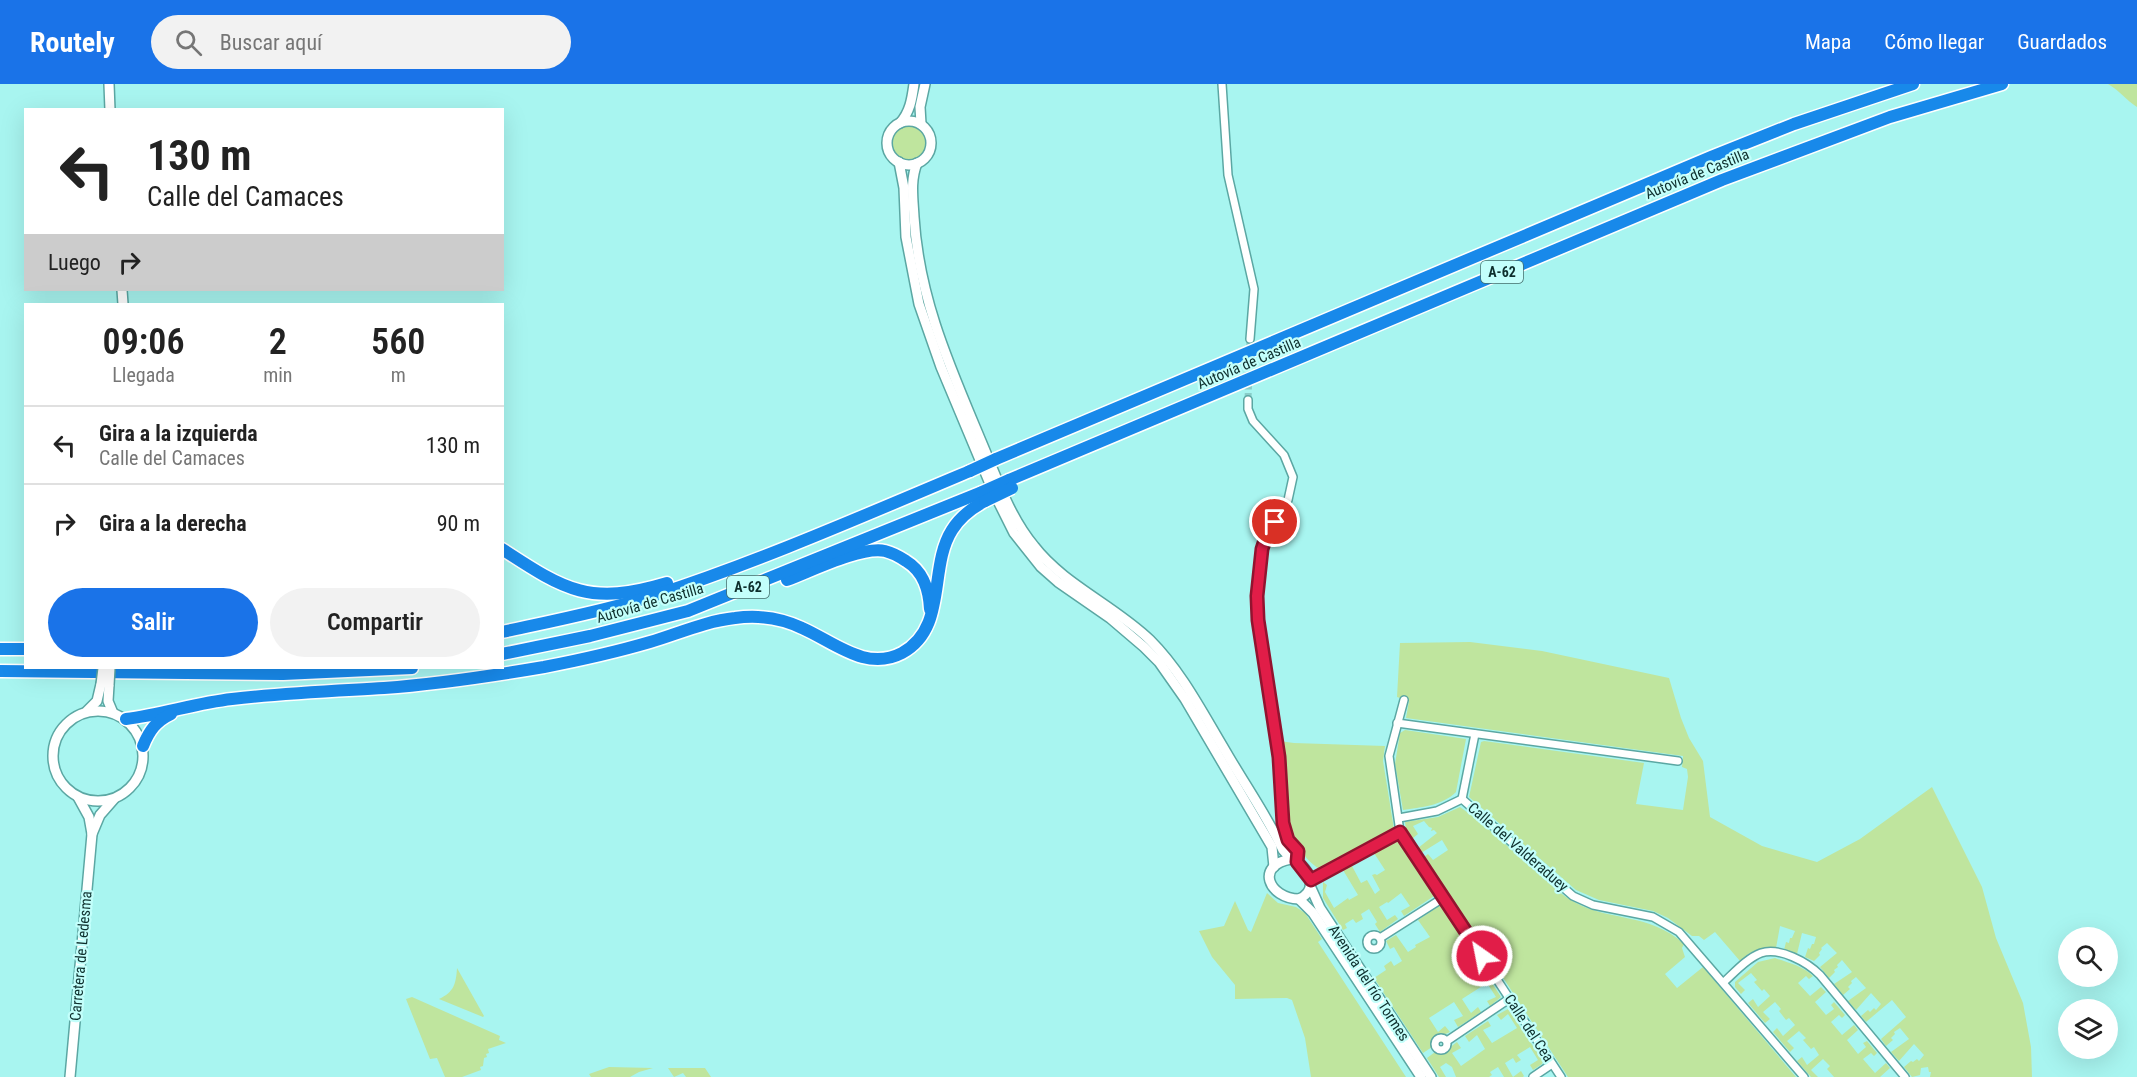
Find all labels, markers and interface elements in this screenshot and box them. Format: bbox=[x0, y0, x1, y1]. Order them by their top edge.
search box bbox=[151, 15, 571, 69]
text: Routely bbox=[30, 26, 115, 59]
icon: search bbox=[172, 26, 205, 59]
text: Buscar aquí bbox=[220, 30, 322, 55]
text: Mapa bbox=[1805, 30, 1851, 54]
text: Cómo llegar bbox=[1884, 30, 1984, 54]
text: Guardados bbox=[2017, 30, 2107, 54]
text: 130 m bbox=[147, 131, 252, 180]
icon: left bbox=[48, 132, 126, 210]
street label: Autovía de Castilla bbox=[1642, 145, 1752, 203]
text: Calle del Camaces bbox=[147, 181, 344, 213]
icon: right bbox=[113, 246, 146, 279]
text: Luego bbox=[48, 250, 101, 275]
road number: A-62 bbox=[1481, 261, 1523, 283]
text: 09:06 bbox=[103, 321, 185, 363]
text: 2 bbox=[269, 321, 287, 363]
text: 560 bbox=[371, 321, 425, 363]
street label: Autovía de Castilla bbox=[1195, 333, 1303, 393]
text: Llegada bbox=[112, 363, 175, 387]
text: min bbox=[263, 363, 292, 387]
text: m bbox=[391, 363, 406, 387]
text: Gira a la izquierda bbox=[99, 421, 258, 446]
icon: left bbox=[48, 429, 81, 462]
text: 130 m bbox=[426, 433, 480, 458]
text: Calle del Camaces bbox=[99, 446, 245, 470]
pin bbox=[1249, 496, 1300, 547]
icon: arrive bbox=[1258, 505, 1291, 538]
icon: right bbox=[48, 507, 81, 540]
text: Gira a la derecha bbox=[99, 511, 247, 536]
text: 90 m bbox=[437, 511, 480, 536]
road number: A-62 bbox=[727, 576, 769, 598]
street label: Autovía de Castilla bbox=[594, 579, 706, 627]
button: Salir bbox=[48, 588, 258, 657]
button: Compartir bbox=[270, 588, 480, 657]
street label: Calle del Valderaduey bbox=[1464, 799, 1572, 895]
street label: Carretera de Ledesma bbox=[66, 890, 96, 1022]
street label: Avenida del río Tormes bbox=[1325, 922, 1413, 1045]
position arrow bbox=[1450, 924, 1514, 988]
map controls bbox=[2058, 927, 2118, 1059]
button: search bbox=[2058, 927, 2118, 987]
street label: Calle del Cea bbox=[1500, 991, 1558, 1065]
button: layers bbox=[2058, 999, 2118, 1059]

